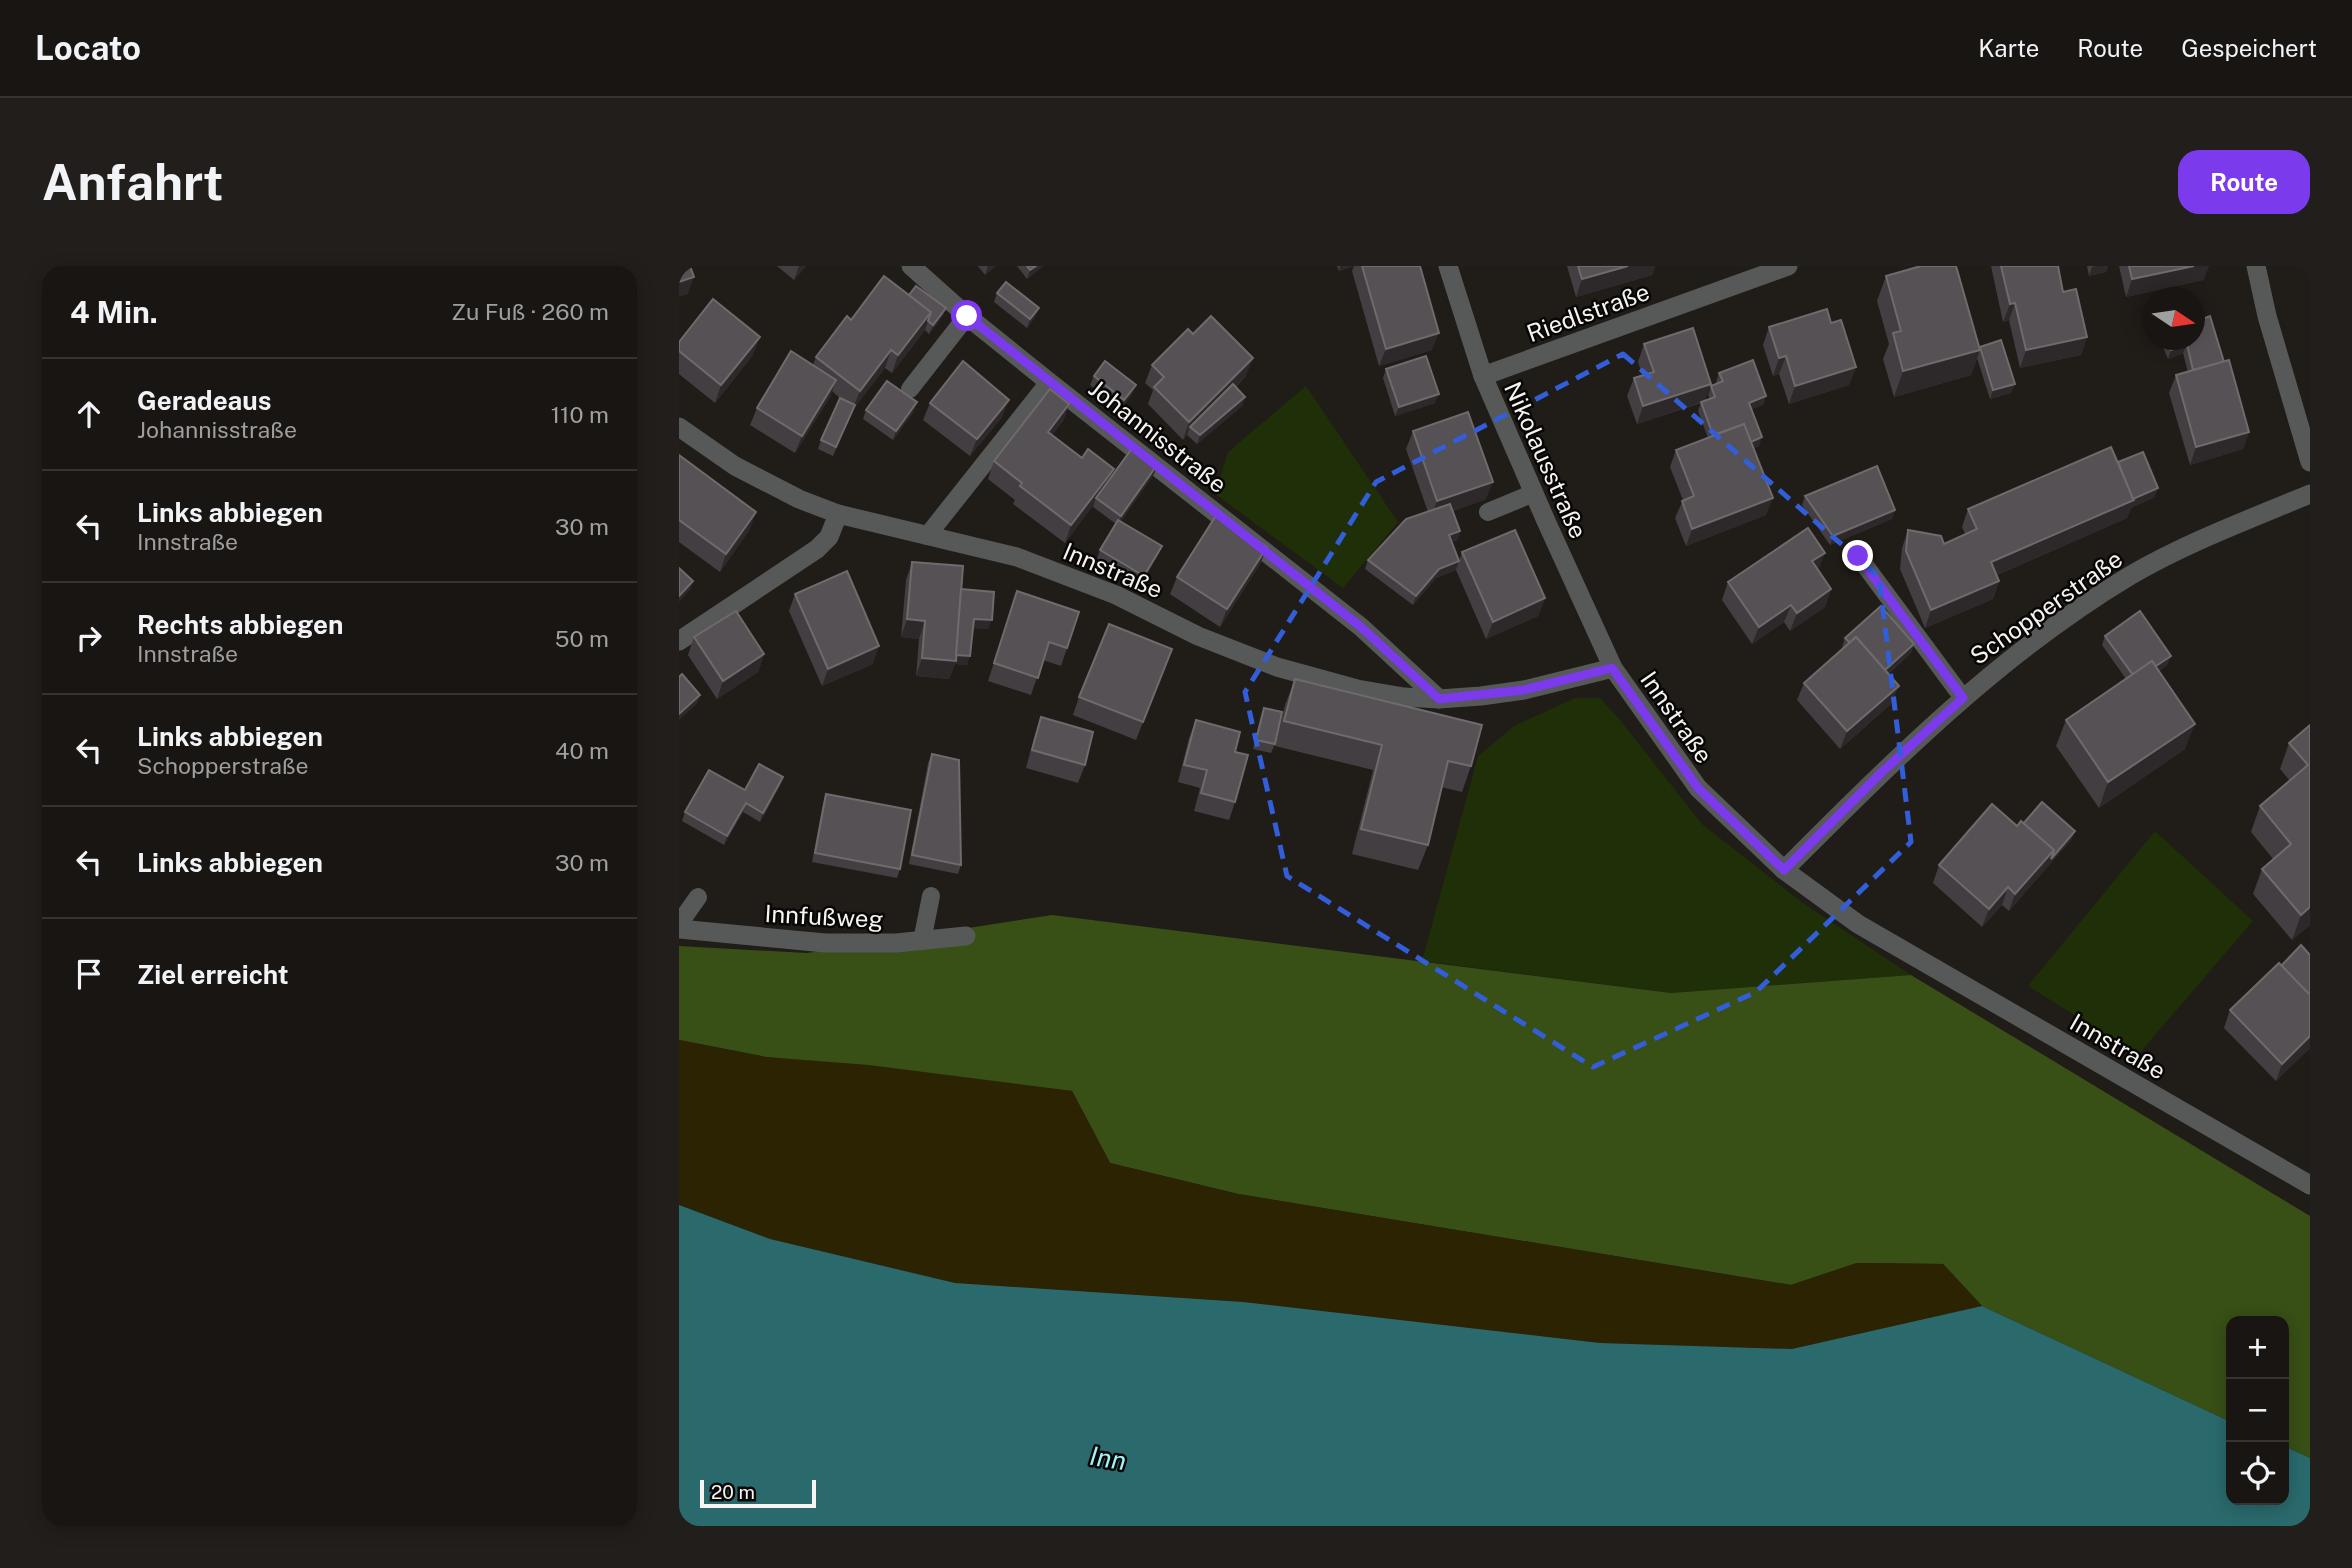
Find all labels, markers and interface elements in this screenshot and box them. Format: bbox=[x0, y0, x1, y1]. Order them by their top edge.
text: Locato bbox=[35, 29, 141, 67]
text: Karte bbox=[1978, 34, 2039, 62]
text: Route bbox=[2077, 34, 2143, 62]
text: Gespeichert bbox=[2181, 34, 2317, 62]
button: Route bbox=[2178, 150, 2310, 214]
text: Anfahrt bbox=[42, 153, 223, 211]
street label: Riedlstraße bbox=[1523, 277, 1653, 347]
north arrow bbox=[2142, 287, 2205, 350]
text: 4 Min. bbox=[70, 294, 158, 330]
text: Zu Fuß · 260 m bbox=[451, 298, 609, 325]
route start bbox=[951, 300, 982, 331]
street label: Johannisstraße bbox=[1084, 374, 1232, 498]
street label: Nikolausstraße bbox=[1499, 377, 1593, 543]
text: Geradeaus bbox=[137, 385, 272, 416]
icon: ahead bbox=[70, 395, 108, 433]
text: 110 m bbox=[551, 401, 609, 428]
text: Johannisstraße bbox=[137, 416, 297, 443]
text: Links abbiegen bbox=[137, 497, 323, 528]
icon: left bbox=[70, 507, 108, 545]
text: 30 m bbox=[555, 513, 609, 540]
text: Innstraße bbox=[137, 528, 238, 555]
street label: Innstraße bbox=[1059, 536, 1167, 604]
route end bbox=[1842, 540, 1873, 571]
street label: Schopperstraße bbox=[1965, 544, 2127, 670]
text: Rechts abbiegen bbox=[137, 609, 343, 640]
icon: right bbox=[70, 619, 108, 657]
text: 50 m bbox=[555, 625, 609, 652]
text: Innstraße bbox=[137, 640, 238, 667]
street label: Innstraße bbox=[1635, 666, 1719, 768]
text: Links abbiegen bbox=[137, 721, 323, 752]
icon: left bbox=[70, 731, 108, 769]
text: 40 m bbox=[555, 737, 609, 764]
text: Schopperstraße bbox=[137, 752, 309, 779]
icon: left bbox=[70, 843, 108, 881]
text: Links abbiegen bbox=[137, 847, 323, 878]
text: 30 m bbox=[555, 849, 609, 876]
street label: Innfußweg bbox=[764, 899, 884, 933]
icon: arrive bbox=[70, 955, 108, 993]
text: Ziel erreicht bbox=[137, 959, 289, 990]
street label: Innstraße bbox=[2065, 1007, 2171, 1085]
map controls bbox=[2226, 1316, 2289, 1505]
button: + bbox=[2226, 1316, 2289, 1379]
button: − bbox=[2226, 1379, 2289, 1442]
water label: Inn bbox=[1088, 1440, 1128, 1476]
button: locate bbox=[2226, 1442, 2289, 1505]
scale bar bbox=[700, 1477, 815, 1509]
text: 20 m bbox=[711, 1481, 755, 1503]

